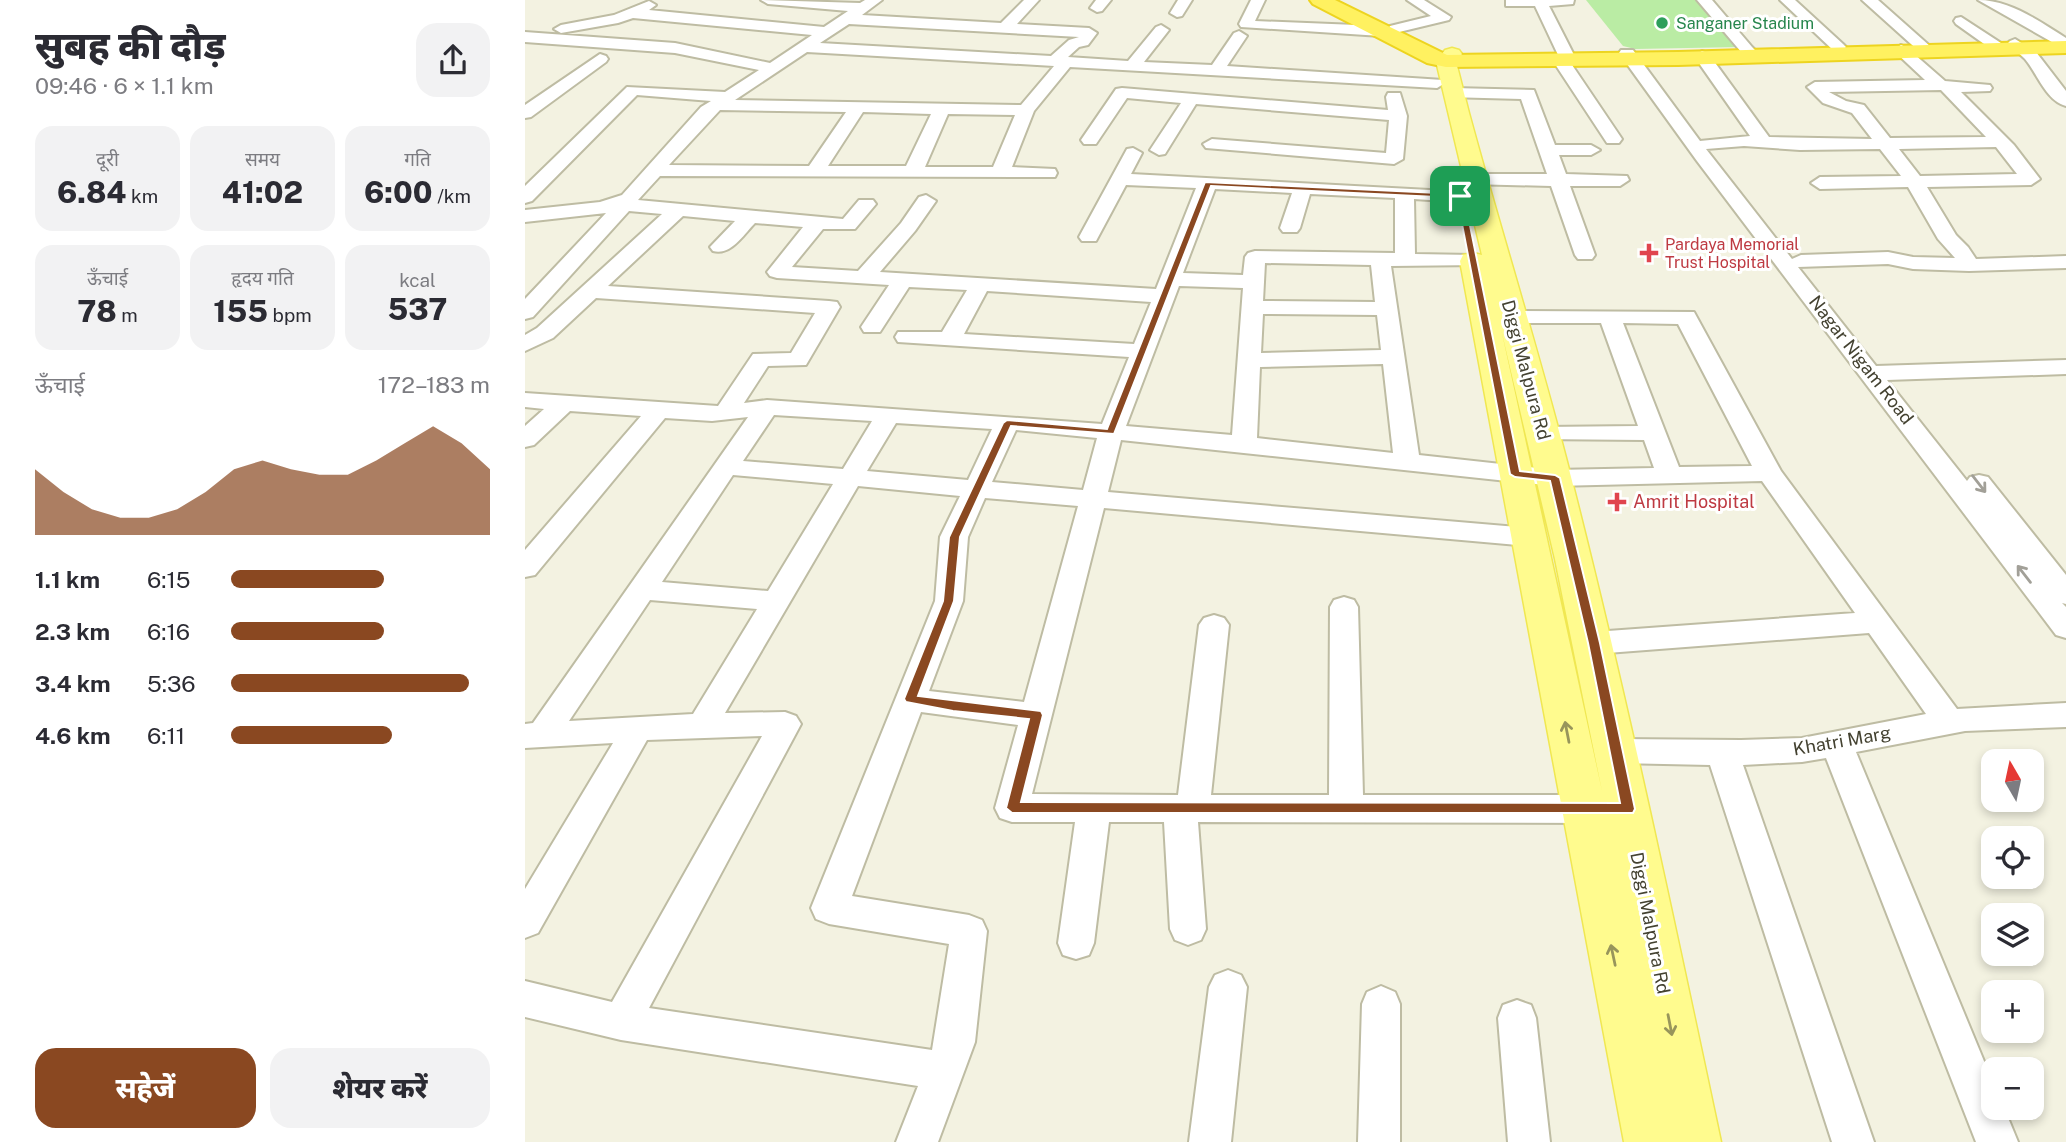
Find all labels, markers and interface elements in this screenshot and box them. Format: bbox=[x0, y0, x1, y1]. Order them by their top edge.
place label: Sanganer Stadium bbox=[1676, 14, 1814, 33]
marker: Sanganer Stadium bbox=[1654, 15, 1670, 31]
text: सुबह की दौड़ bbox=[35, 23, 225, 68]
button: share bbox=[416, 23, 490, 97]
text: 09:46 · 6 × 1.1 km bbox=[35, 72, 214, 99]
text: दूरी bbox=[96, 148, 119, 170]
text: समय bbox=[245, 148, 280, 170]
text: गति bbox=[404, 148, 431, 170]
pin bbox=[1430, 166, 1490, 226]
text: 6.84 bbox=[57, 174, 126, 210]
text: 41:02 bbox=[222, 174, 303, 210]
text: 6:00 bbox=[364, 174, 433, 210]
icon: arrive bbox=[1441, 177, 1479, 215]
text: km bbox=[126, 185, 158, 207]
text: /km bbox=[433, 185, 471, 207]
place label: Pardaya Memorial Trust Hospital bbox=[1665, 235, 1799, 272]
marker: Pardaya Memorial Trust Hospital bbox=[1639, 243, 1659, 263]
text: ऊँचाई bbox=[87, 267, 128, 289]
text: हृदय गति bbox=[231, 267, 294, 289]
text: kcal bbox=[399, 269, 436, 291]
text: 537 bbox=[388, 291, 447, 327]
street label: Nagar Nigam Road bbox=[1805, 291, 1918, 428]
text: 78 bbox=[77, 293, 117, 329]
text: 155 bbox=[213, 293, 268, 329]
street label: Diggi Malpura Rd bbox=[1498, 298, 1555, 442]
text: m bbox=[117, 304, 138, 326]
text: bpm bbox=[268, 304, 312, 326]
text: ऊँचाई bbox=[35, 371, 85, 398]
text: 172–183 m bbox=[378, 371, 490, 398]
one-way arrow bbox=[1972, 475, 1987, 493]
place label: Amrit Hospital bbox=[1633, 491, 1755, 512]
marker: Amrit Hospital bbox=[1607, 492, 1627, 512]
text: 1.1 km bbox=[35, 566, 100, 593]
text: 6:15 bbox=[147, 566, 191, 593]
one-way arrow bbox=[2016, 566, 2032, 584]
text: 2.3 km bbox=[35, 618, 110, 645]
text: 6:16 bbox=[147, 618, 190, 645]
text: 3.4 km bbox=[35, 670, 111, 697]
text: 5:36 bbox=[147, 670, 196, 697]
one-way arrow bbox=[1560, 721, 1574, 744]
text: 4.6 km bbox=[35, 722, 111, 749]
text: 6:11 bbox=[147, 722, 185, 749]
street label: Khatri Marg bbox=[1791, 722, 1892, 759]
north arrow bbox=[1981, 749, 2044, 812]
map controls bbox=[1981, 749, 2044, 1120]
button: locate bbox=[1981, 826, 2044, 889]
street label: Diggi Malpura Rd bbox=[1626, 850, 1675, 996]
button: layers bbox=[1981, 903, 2044, 966]
one-way arrow bbox=[1605, 944, 1619, 967]
button: + bbox=[1981, 980, 2044, 1043]
one-way arrow bbox=[1664, 1013, 1678, 1036]
button: सहेजें bbox=[35, 1048, 256, 1128]
button: शेयर करें bbox=[270, 1048, 490, 1128]
button: − bbox=[1981, 1057, 2044, 1120]

